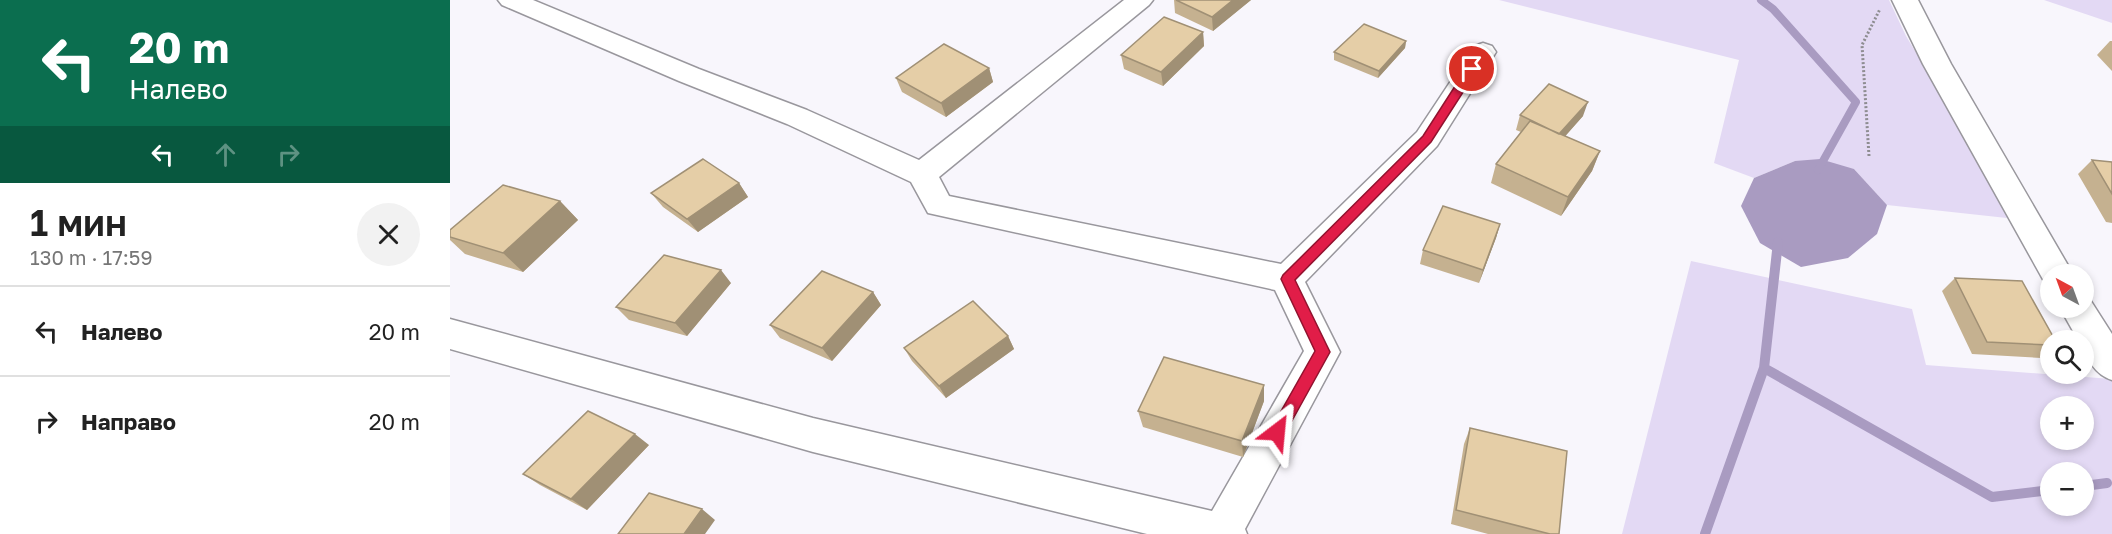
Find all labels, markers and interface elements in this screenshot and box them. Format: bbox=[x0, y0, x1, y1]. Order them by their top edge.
text: 20 m bbox=[129, 22, 229, 72]
icon: left bbox=[30, 24, 108, 102]
pin bbox=[1446, 43, 1497, 94]
icon: arrive bbox=[1455, 52, 1488, 85]
text: Налево bbox=[129, 73, 228, 105]
icon: left bbox=[146, 138, 179, 171]
icon: ahead bbox=[209, 138, 242, 171]
icon: right bbox=[272, 138, 305, 171]
text: 1 мин bbox=[30, 201, 127, 244]
button: close bbox=[357, 203, 420, 266]
text: 130 m · 17:59 bbox=[30, 245, 153, 269]
north arrow bbox=[2040, 264, 2094, 318]
map controls bbox=[2040, 264, 2094, 516]
icon: left bbox=[30, 315, 63, 348]
text: Налево bbox=[81, 318, 163, 345]
text: 20 m bbox=[369, 318, 420, 345]
button: search bbox=[2040, 330, 2094, 384]
button: + bbox=[2040, 396, 2094, 450]
position arrow bbox=[1245, 400, 1309, 464]
icon: right bbox=[30, 405, 63, 438]
text: Направо bbox=[81, 408, 176, 435]
text: 20 m bbox=[369, 408, 420, 435]
button: − bbox=[2040, 462, 2094, 516]

